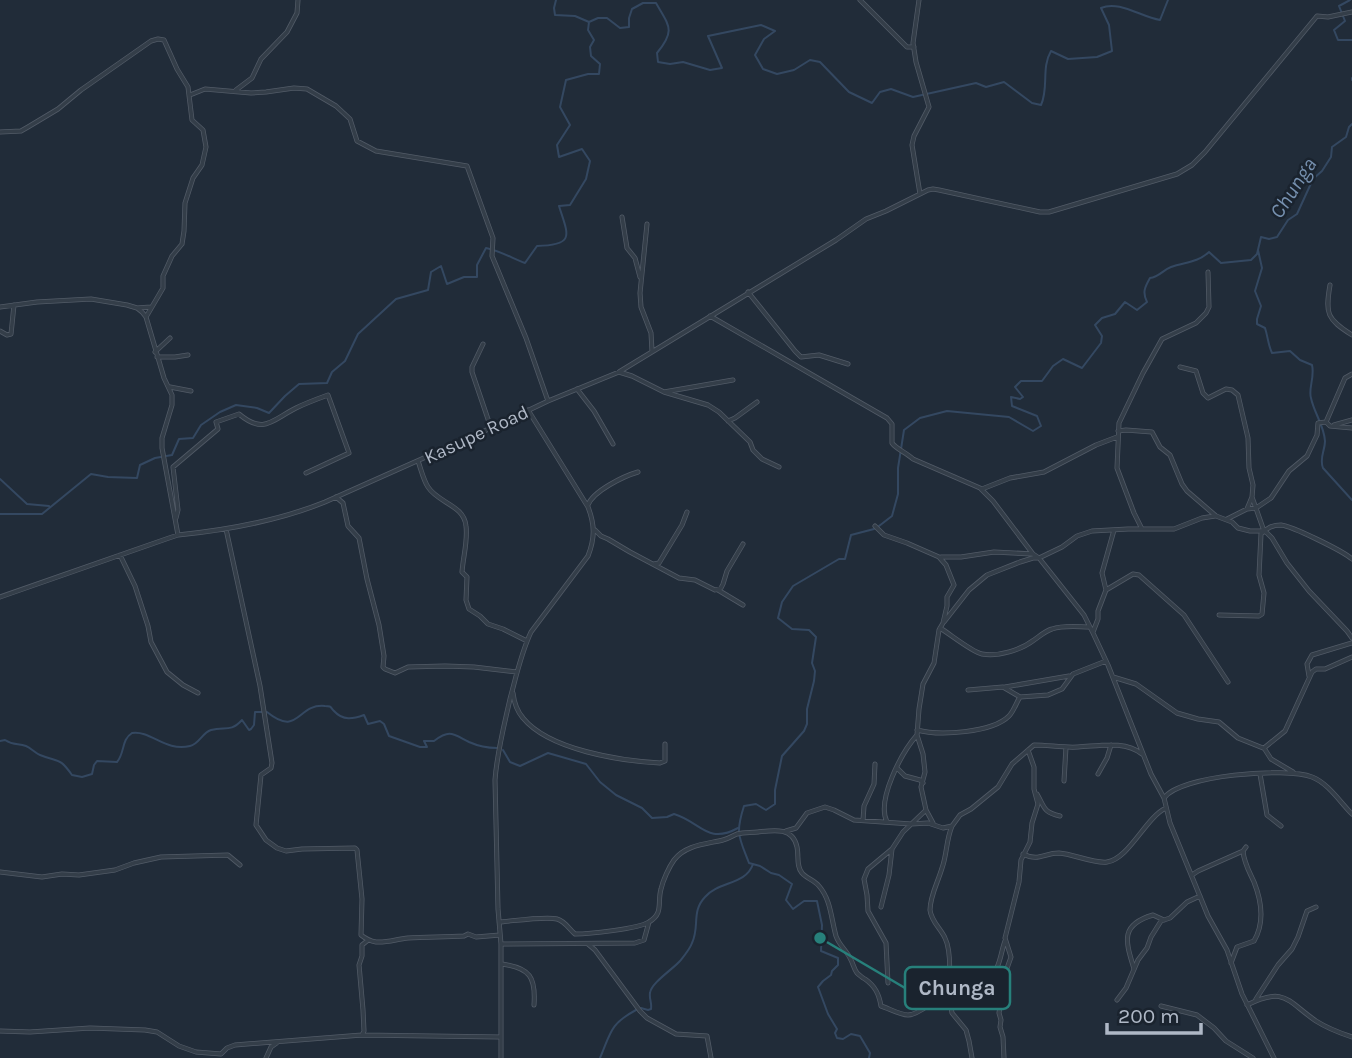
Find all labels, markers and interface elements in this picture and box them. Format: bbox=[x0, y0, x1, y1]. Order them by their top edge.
water label: Chunga bbox=[1265, 153, 1321, 223]
street label: Kasupe Road bbox=[421, 401, 532, 469]
callout: Chunga bbox=[905, 967, 1010, 1009]
text: Chunga bbox=[918, 976, 996, 1000]
scale bar bbox=[1107, 992, 1202, 1036]
text: 200 m bbox=[1118, 1004, 1180, 1028]

